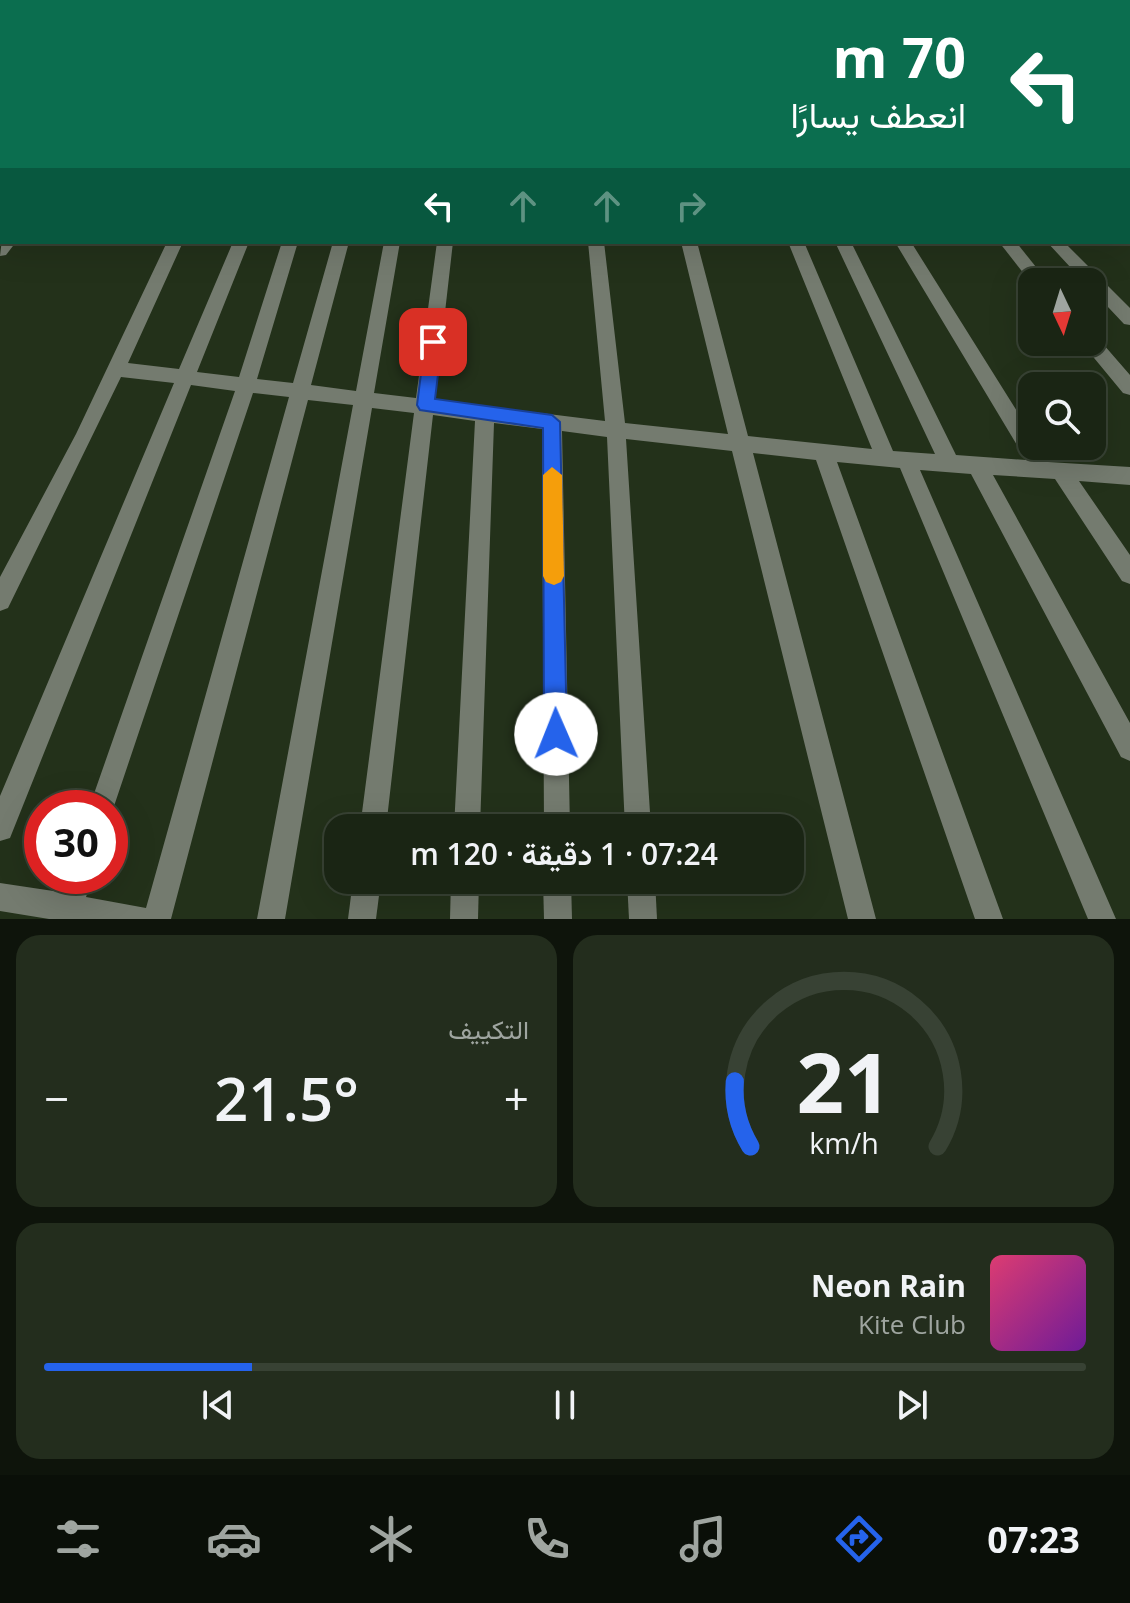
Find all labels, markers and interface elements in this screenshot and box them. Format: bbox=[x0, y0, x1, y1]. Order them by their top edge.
text: 70 m bbox=[832, 18, 966, 94]
icon: left bbox=[994, 32, 1098, 136]
text: انعطف يسارًا bbox=[790, 90, 966, 139]
icon: left bbox=[417, 184, 461, 228]
icon: ahead bbox=[501, 184, 545, 228]
icon: ahead bbox=[585, 184, 629, 228]
icon: right bbox=[669, 184, 713, 228]
north arrow bbox=[1018, 268, 1106, 356]
map controls bbox=[1018, 268, 1106, 460]
pin bbox=[399, 308, 467, 376]
icon: arrive bbox=[411, 320, 455, 364]
button: search bbox=[1018, 372, 1106, 460]
position arrow bbox=[514, 692, 598, 776]
speed limit sign: 30 bbox=[24, 790, 128, 894]
text: 07:24 · 1 دقيقة · 120 m bbox=[410, 833, 718, 874]
text: التكييف bbox=[448, 1011, 529, 1047]
text: 21 bbox=[796, 1024, 891, 1137]
text: 21.5° bbox=[214, 1057, 359, 1139]
text: − bbox=[44, 1068, 69, 1128]
text: + bbox=[504, 1068, 529, 1128]
text: km/h bbox=[809, 1123, 878, 1162]
text: Neon Rain bbox=[811, 1265, 966, 1306]
text: Kite Club bbox=[858, 1306, 966, 1342]
icon: previous bbox=[196, 1383, 240, 1427]
icon: pause bbox=[543, 1383, 587, 1427]
icon: next bbox=[890, 1383, 934, 1427]
icon: filters bbox=[50, 1511, 106, 1567]
icon: car bbox=[206, 1511, 262, 1567]
icon: climate bbox=[363, 1511, 419, 1567]
icon: phone bbox=[519, 1511, 575, 1567]
icon: music bbox=[675, 1511, 731, 1567]
icon: directions bbox=[831, 1511, 887, 1567]
text: 07:23 bbox=[987, 1515, 1080, 1564]

